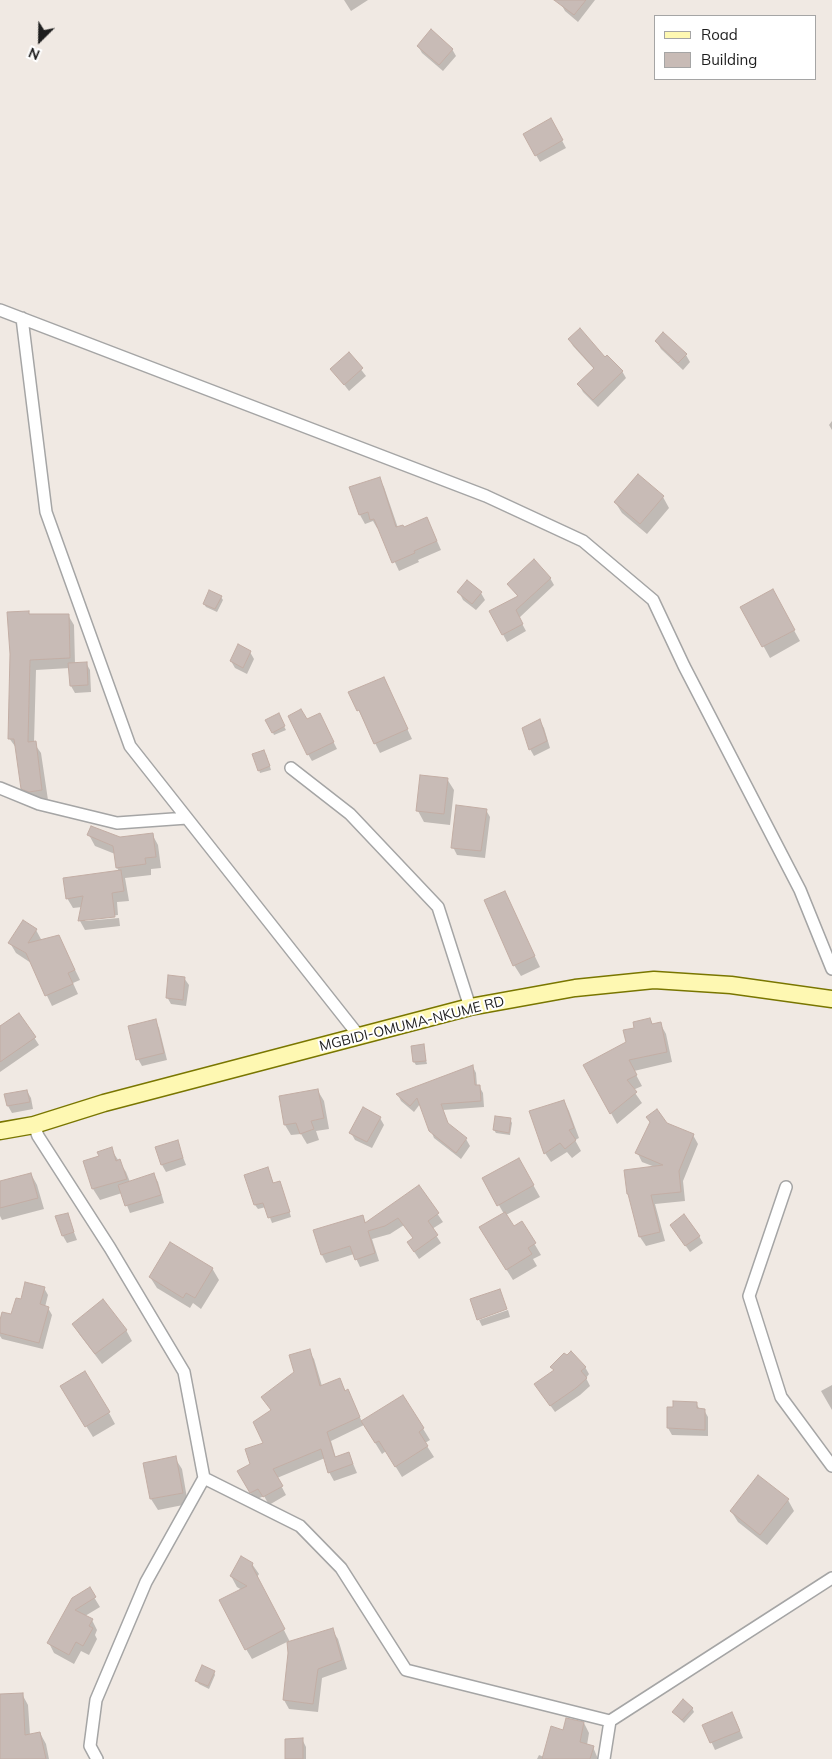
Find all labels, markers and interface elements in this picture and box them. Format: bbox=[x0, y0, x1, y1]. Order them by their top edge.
north arrow bbox=[15, 15, 65, 65]
legend bbox=[654, 15, 817, 80]
text: Road bbox=[701, 25, 738, 44]
text: N bbox=[26, 43, 43, 64]
text: Building bbox=[701, 50, 757, 69]
street label: MGBIDI-OMUMA-NKUME RD bbox=[318, 993, 506, 1055]

